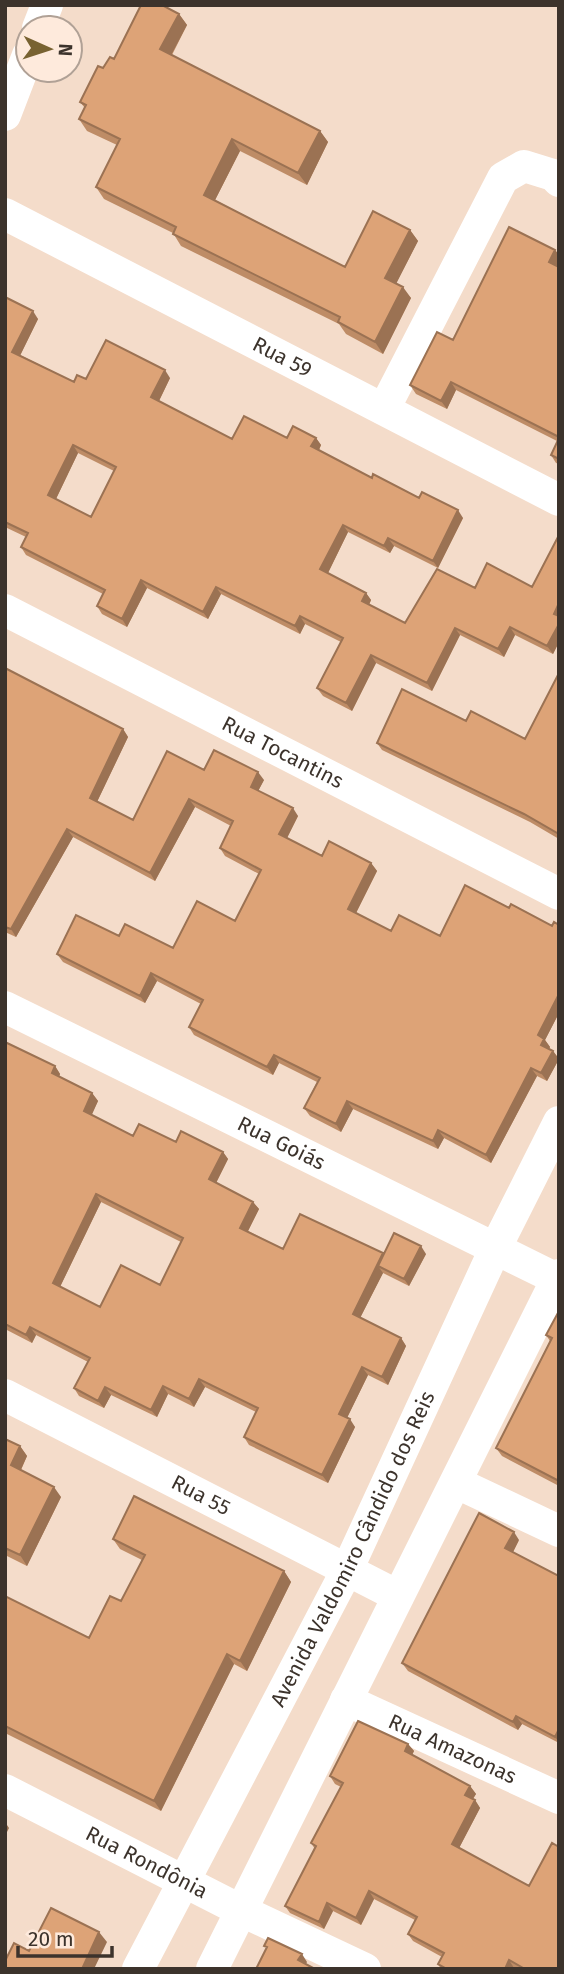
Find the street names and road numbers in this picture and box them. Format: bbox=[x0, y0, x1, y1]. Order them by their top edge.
street label: Rua 59 bbox=[248, 331, 316, 383]
street label: Rua Tocantins bbox=[217, 710, 348, 794]
street label: Rua Goiás bbox=[233, 1111, 330, 1176]
street label: Avenida Valdomiro Cândido dos Reis bbox=[265, 1387, 441, 1711]
street label: Rua 55 bbox=[167, 1469, 235, 1521]
street label: Rua Amazonas bbox=[384, 1708, 521, 1790]
street label: Rua Rondônia bbox=[81, 1820, 212, 1904]

